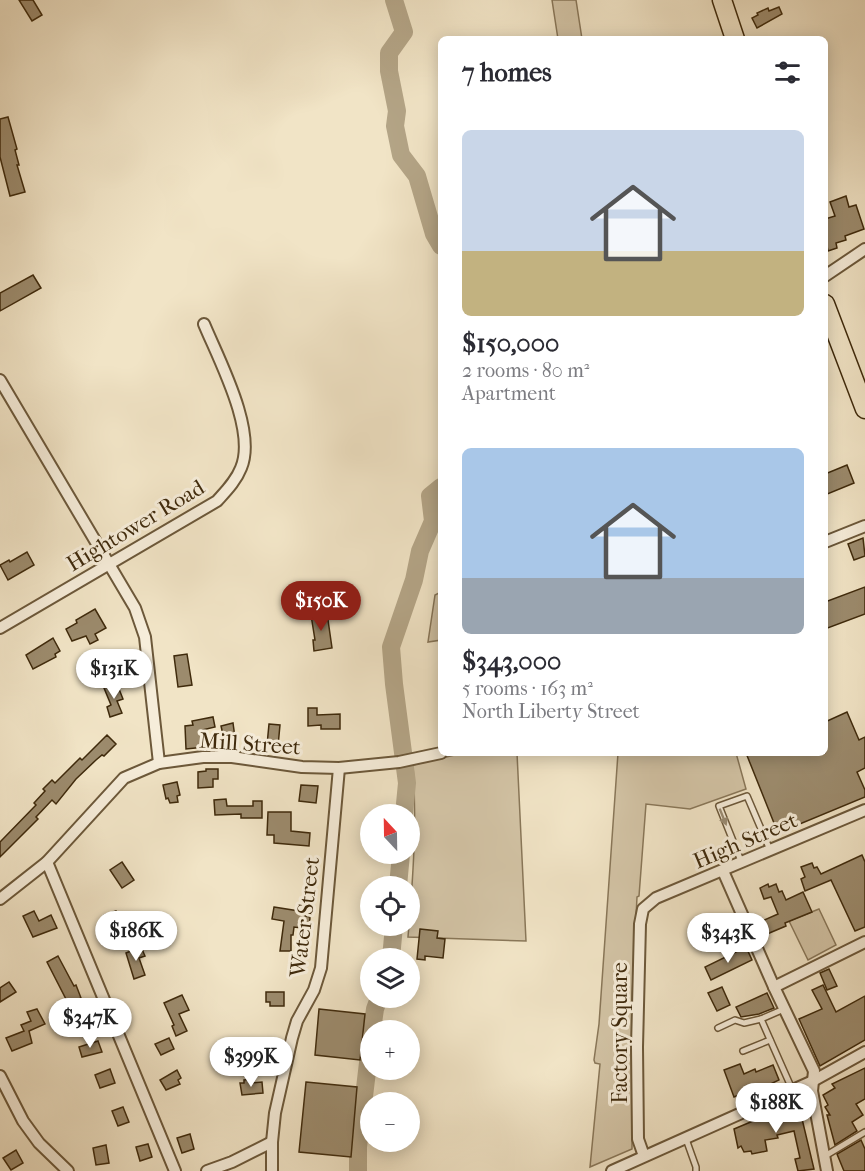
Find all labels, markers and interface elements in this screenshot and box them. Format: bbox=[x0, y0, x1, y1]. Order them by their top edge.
icon: filters bbox=[771, 56, 804, 89]
text: 7 homes bbox=[462, 57, 552, 88]
icon: home bbox=[579, 169, 687, 277]
text: $150,000 bbox=[462, 328, 559, 359]
text: 2 rooms · 80 m² bbox=[462, 359, 589, 382]
text: Apartment bbox=[462, 382, 556, 405]
street label: Hightower Road bbox=[62, 474, 210, 577]
icon: home bbox=[579, 487, 687, 595]
pin: $150K bbox=[279, 581, 363, 632]
text: $150K bbox=[295, 589, 347, 612]
text: $343,000 bbox=[462, 646, 561, 677]
pin: $131K bbox=[72, 649, 156, 700]
text: $131K bbox=[90, 657, 138, 680]
text: 5 rooms · 163 m² bbox=[462, 677, 593, 700]
text: North Liberty Street bbox=[462, 700, 640, 723]
street label: Mill Street bbox=[198, 727, 302, 761]
north arrow bbox=[360, 804, 420, 864]
map controls bbox=[360, 804, 420, 1152]
street label: High Street bbox=[689, 807, 802, 875]
one-way arrow bbox=[719, 808, 728, 826]
street label: Water Street bbox=[285, 855, 325, 980]
button: locate bbox=[360, 876, 420, 936]
pin: $186K bbox=[94, 911, 178, 962]
pin: $343K bbox=[686, 913, 770, 964]
text: $186K bbox=[109, 919, 163, 942]
text: $343K bbox=[701, 921, 755, 944]
button: layers bbox=[360, 948, 420, 1008]
street label: Factory Square bbox=[607, 962, 633, 1104]
pin: $347K bbox=[48, 998, 132, 1049]
text: $347K bbox=[63, 1006, 117, 1029]
button: + bbox=[360, 1020, 420, 1080]
pin: $399K bbox=[209, 1037, 293, 1088]
text: $399K bbox=[224, 1045, 278, 1068]
pin: $188K bbox=[734, 1083, 818, 1134]
text: $188K bbox=[750, 1091, 802, 1114]
button: − bbox=[360, 1092, 420, 1152]

